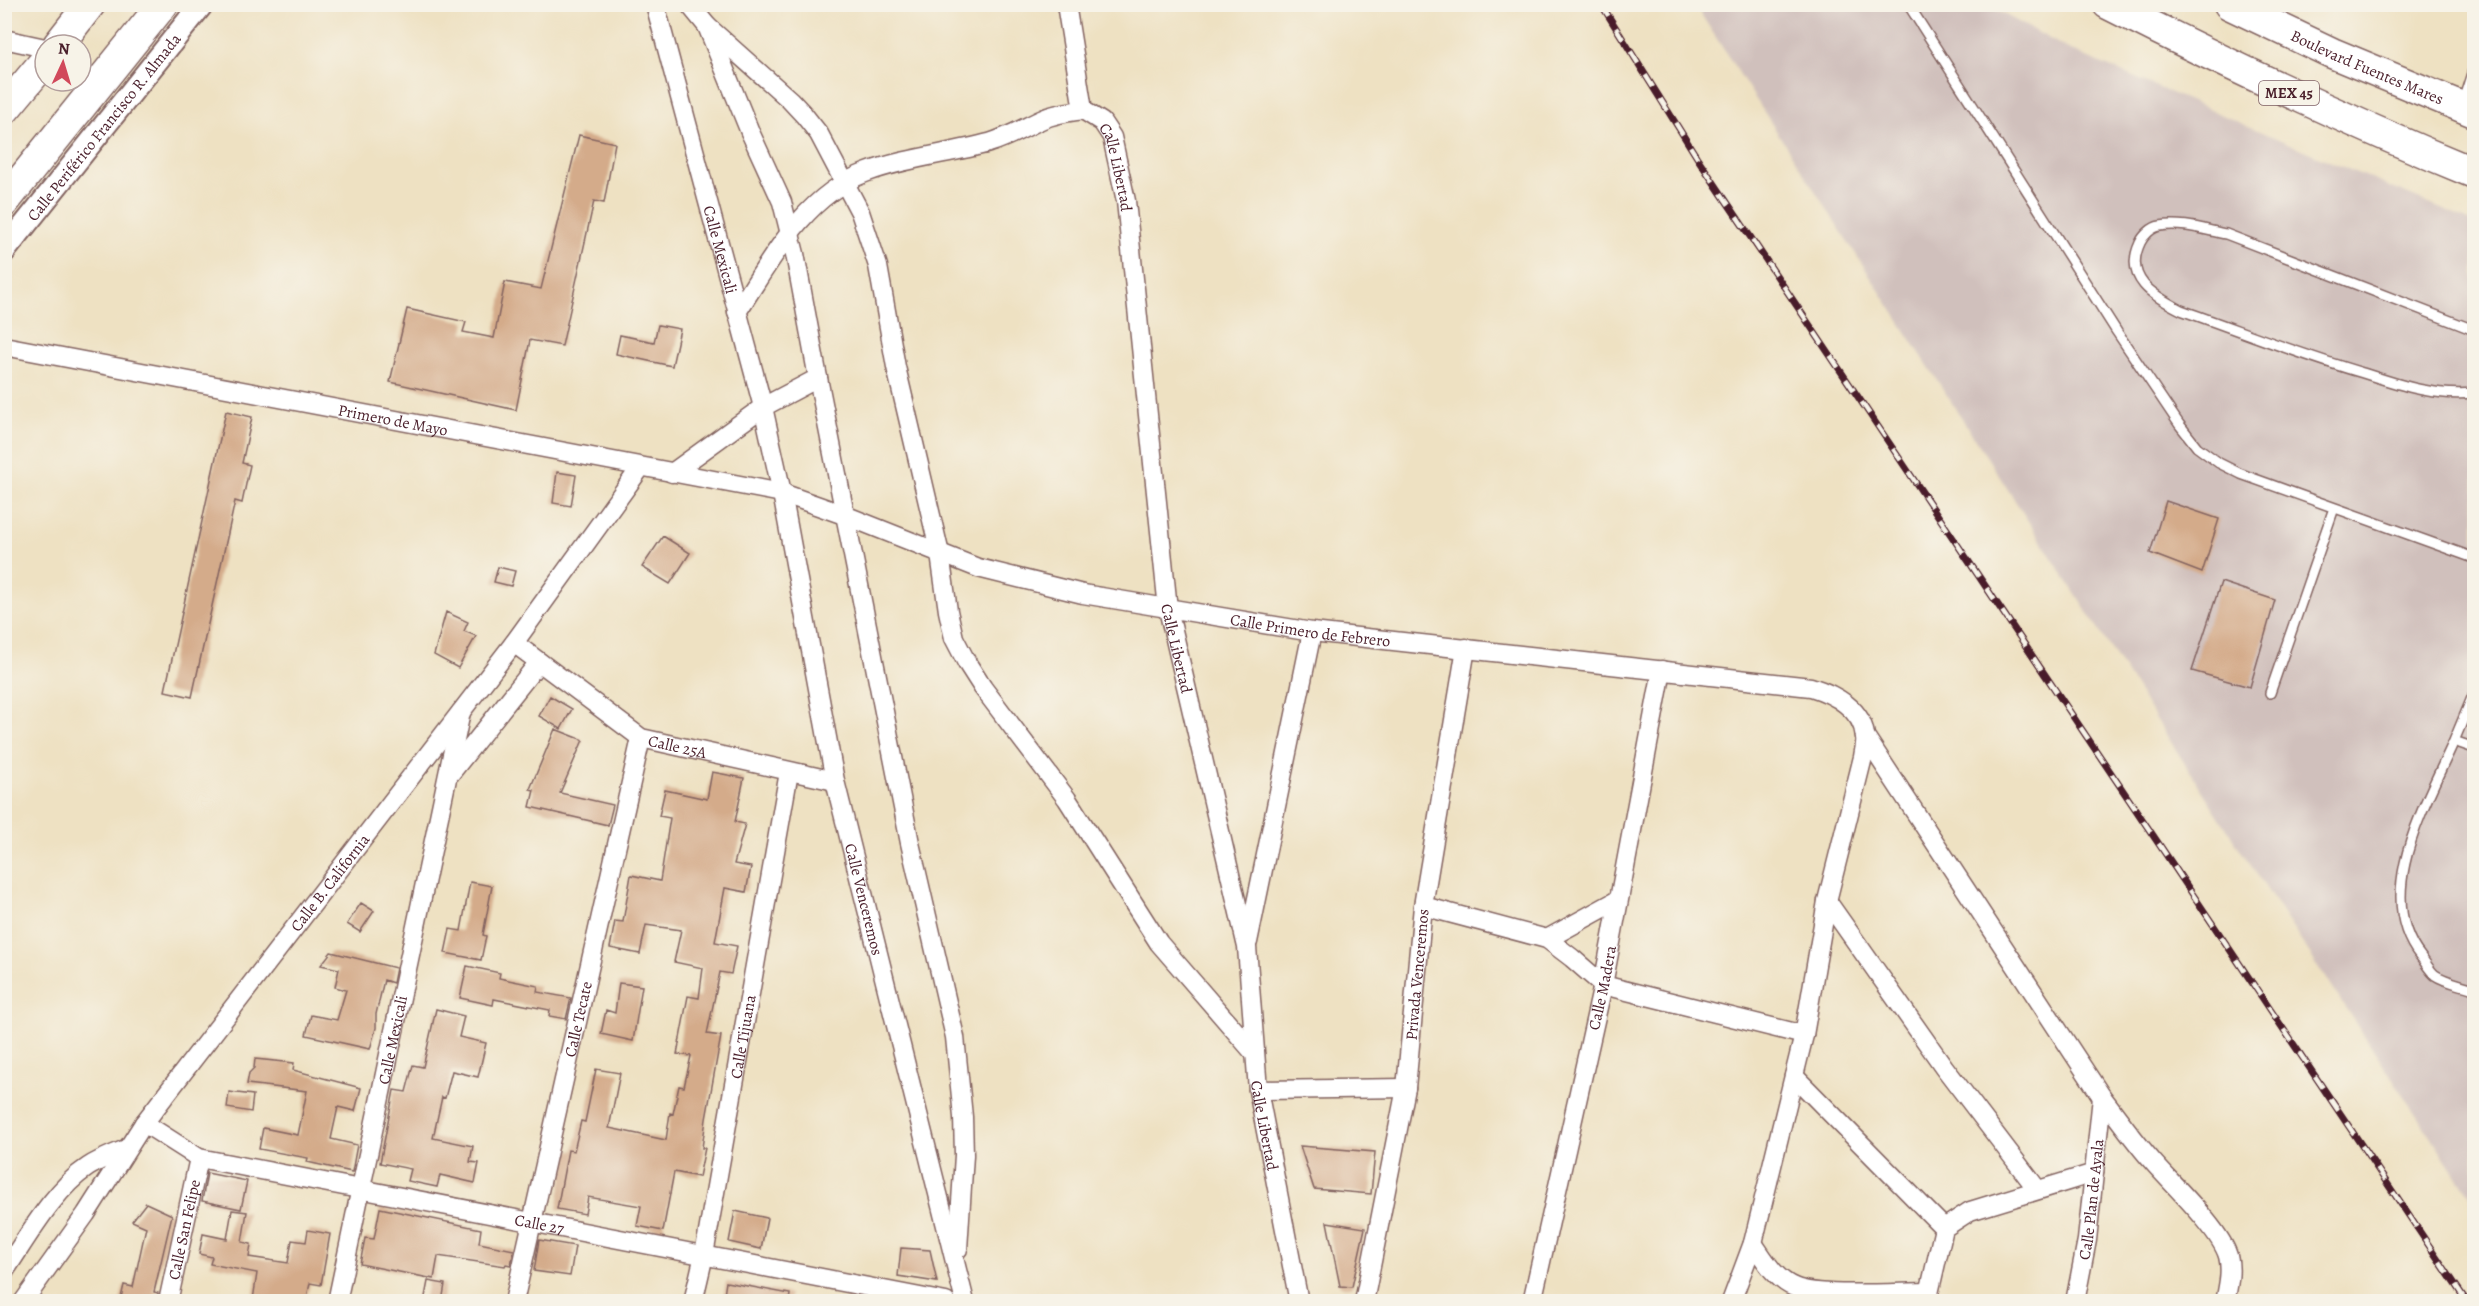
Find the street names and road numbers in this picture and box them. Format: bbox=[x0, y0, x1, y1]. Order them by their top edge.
street label: Boulevard Fuentes Mares bbox=[2287, 25, 2447, 110]
street label: Calle Periférico Francisco R. Almada bbox=[22, 29, 187, 226]
road number: MEX 45 bbox=[2259, 81, 2319, 105]
street label: Calle Libertad bbox=[1093, 119, 1137, 213]
street label: Calle Mexicali bbox=[697, 203, 742, 296]
street label: Primero de Mayo bbox=[336, 399, 450, 442]
street label: Calle Libertad bbox=[1156, 603, 1197, 696]
street label: Calle Primero de Febrero bbox=[1229, 609, 1391, 653]
street label: Calle 25A bbox=[646, 730, 709, 764]
street label: Calle B. California bbox=[286, 829, 375, 936]
street label: Calle Venceremos bbox=[839, 841, 888, 958]
street label: Privada Venceremos bbox=[1401, 908, 1435, 1041]
street label: Calle Madera bbox=[1583, 943, 1622, 1032]
street label: Calle Tecate bbox=[559, 979, 598, 1059]
street label: Calle Mexicali bbox=[373, 993, 413, 1086]
street label: Calle Tijuana bbox=[725, 993, 762, 1080]
street label: Calle Libertad bbox=[1245, 1080, 1283, 1173]
street label: Calle Plan de Ayala bbox=[2073, 1137, 2110, 1262]
street label: Calle San Felipe bbox=[163, 1178, 206, 1282]
street label: Calle 27 bbox=[513, 1209, 566, 1240]

